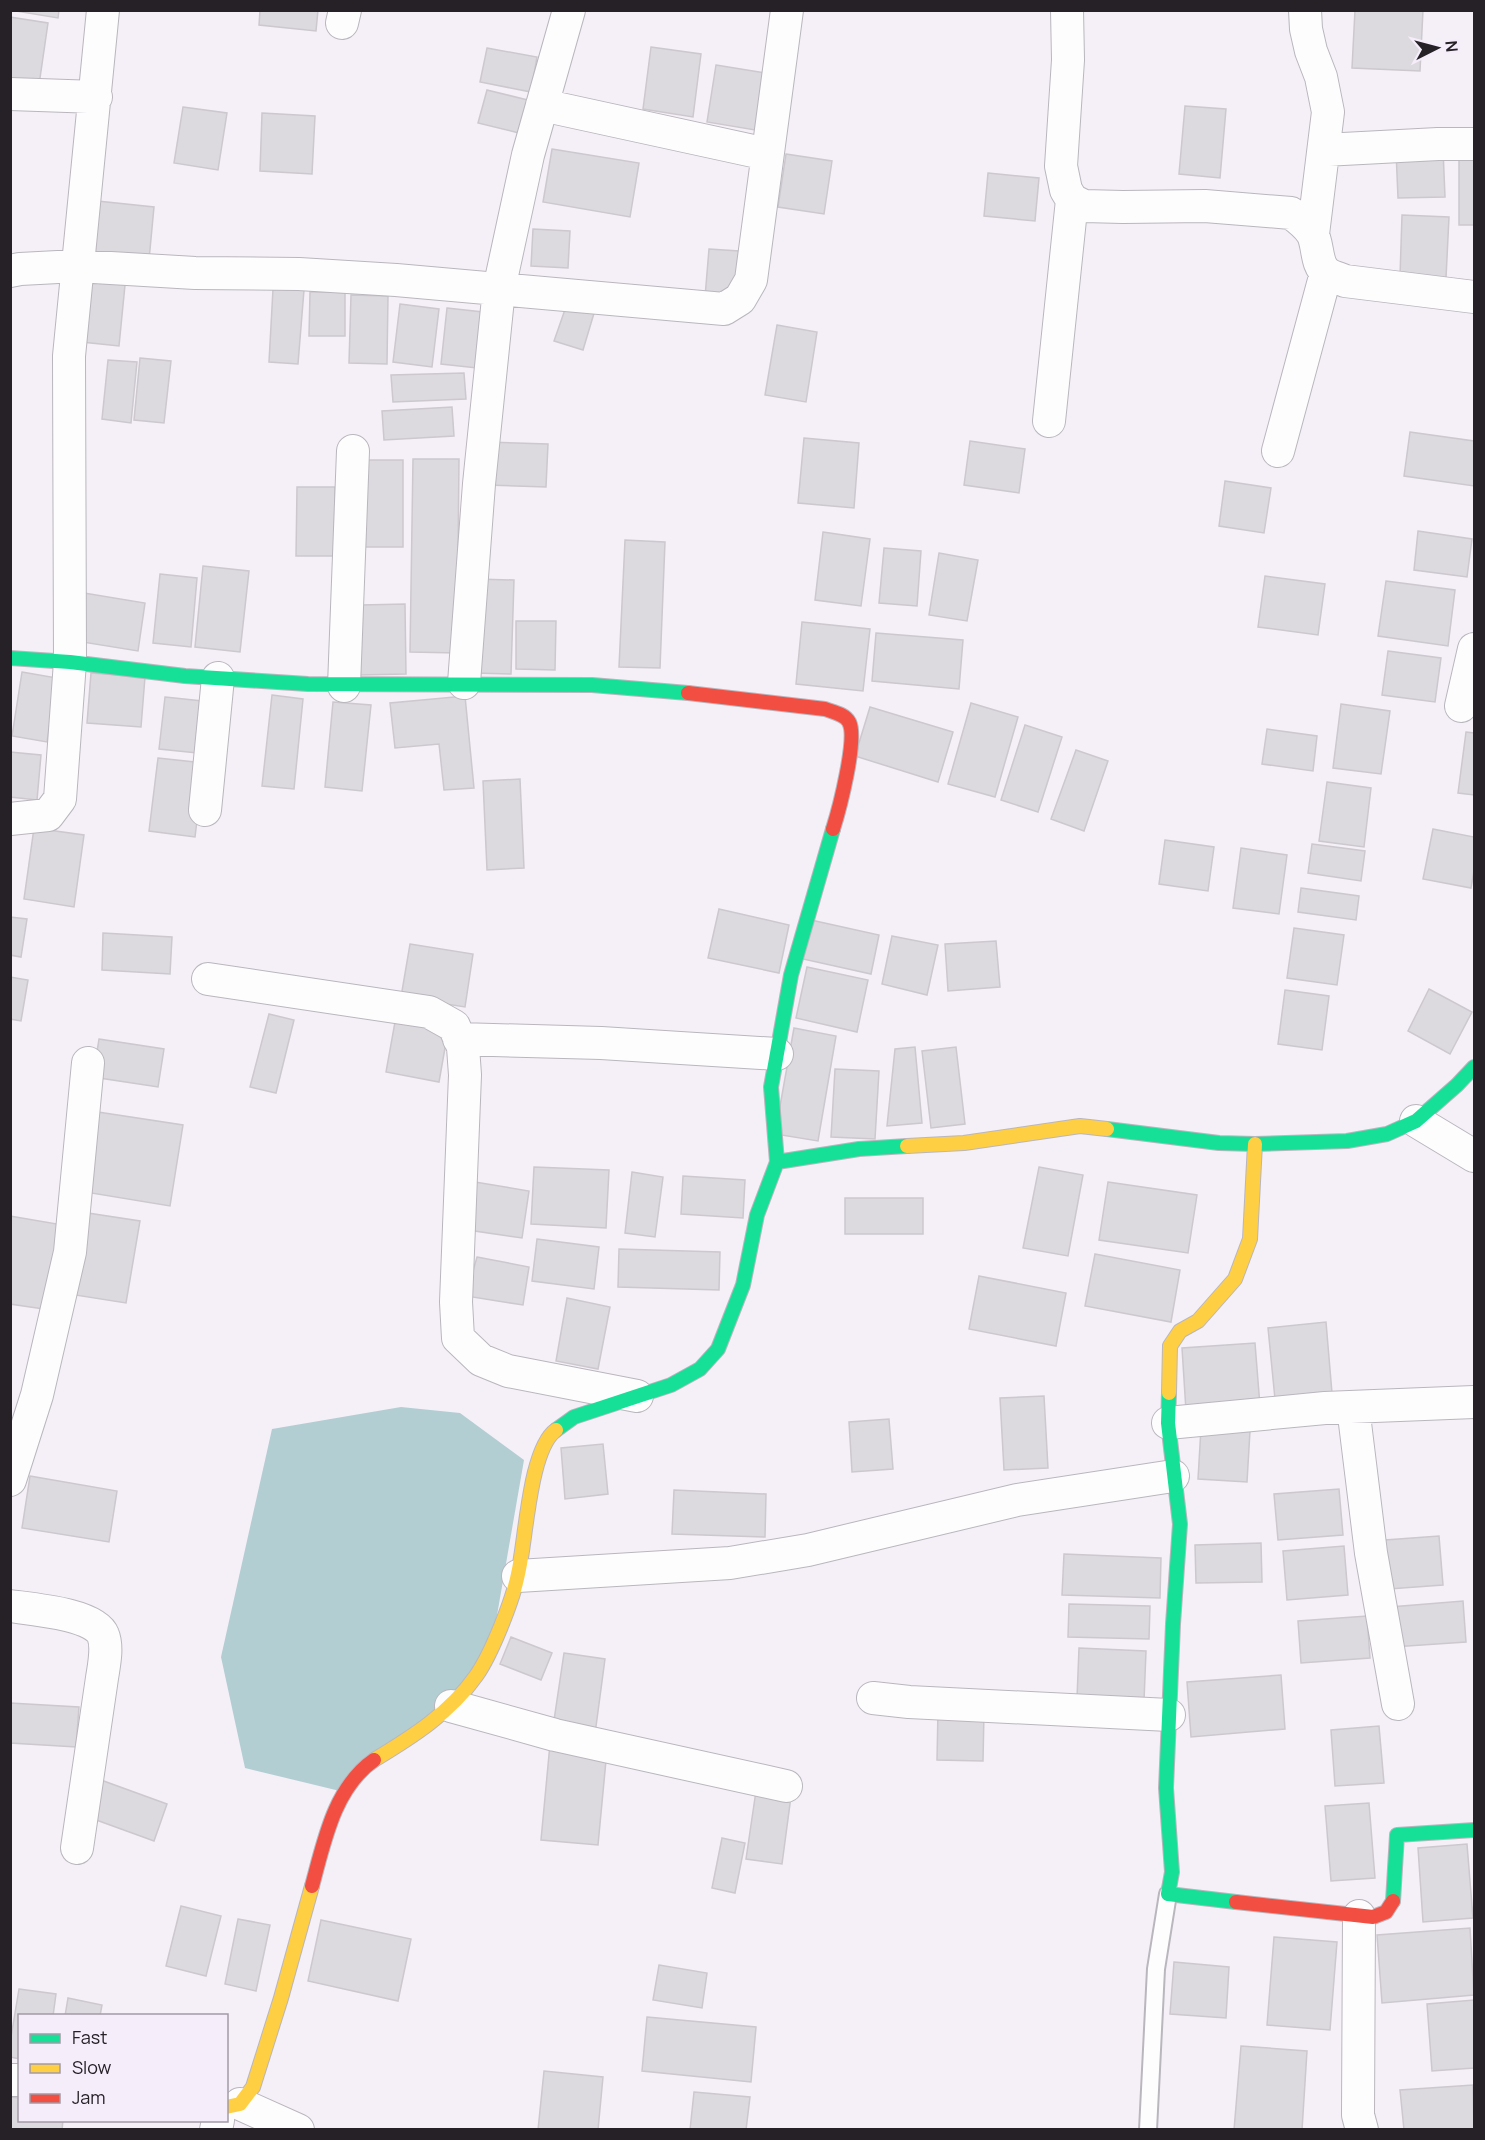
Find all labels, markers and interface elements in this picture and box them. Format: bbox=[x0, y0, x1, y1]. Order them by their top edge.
north arrow bbox=[1407, 18, 1467, 78]
text: N bbox=[1440, 40, 1463, 53]
legend bbox=[18, 2014, 228, 2122]
text: Fast bbox=[72, 2025, 107, 2049]
text: Slow bbox=[72, 2055, 112, 2079]
text: Jam bbox=[72, 2085, 106, 2109]

